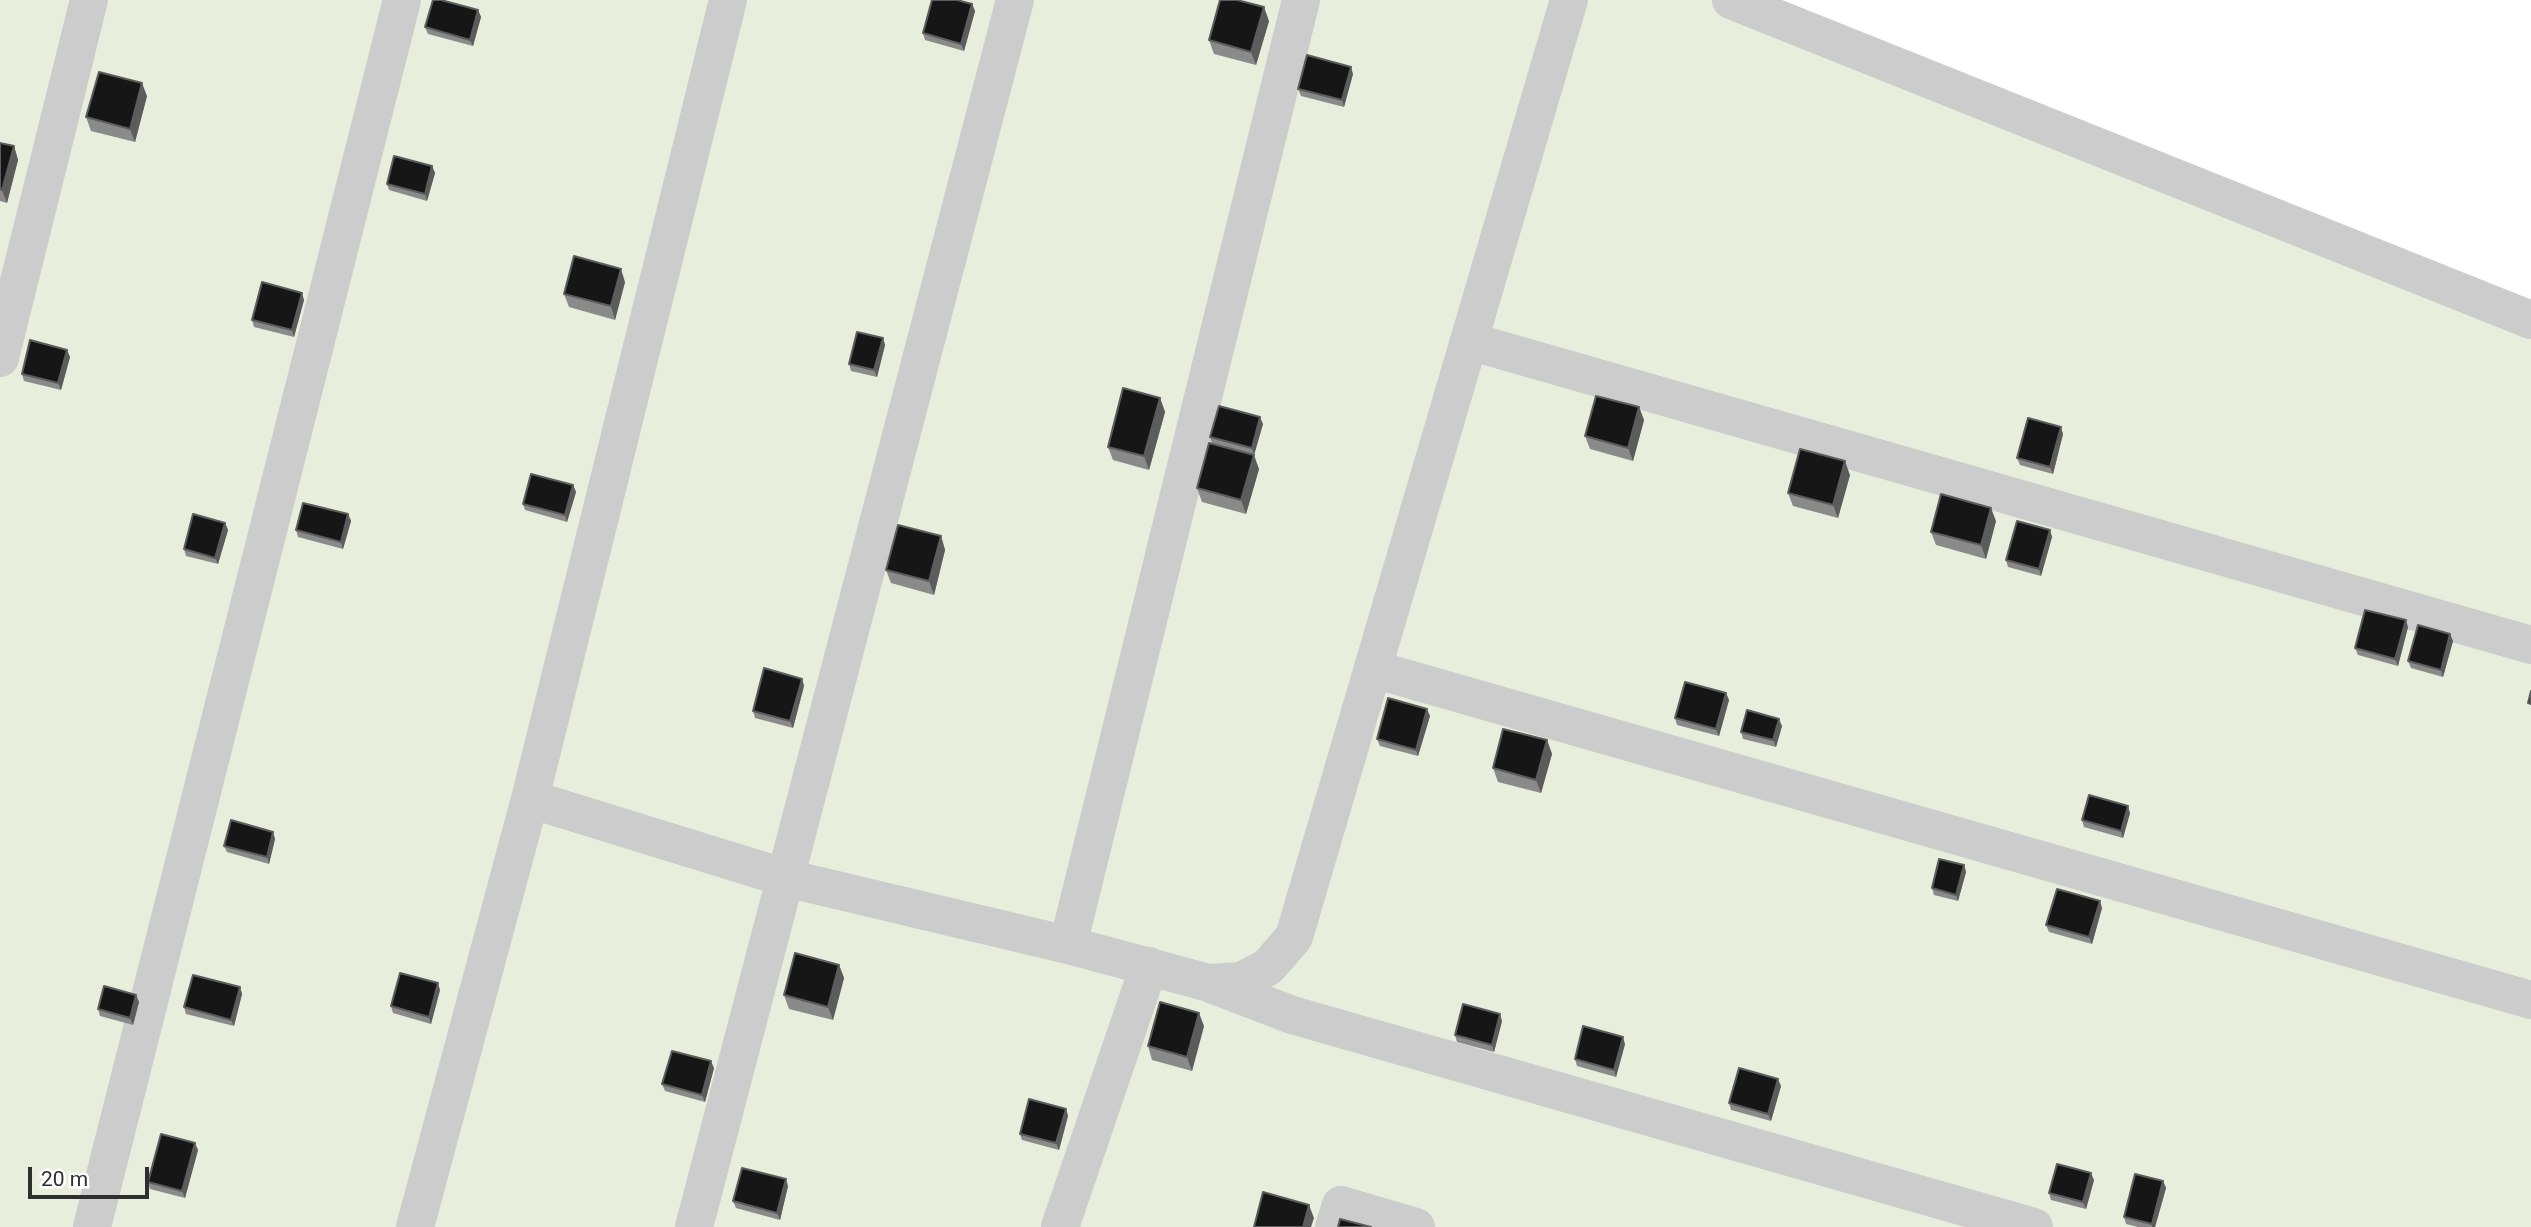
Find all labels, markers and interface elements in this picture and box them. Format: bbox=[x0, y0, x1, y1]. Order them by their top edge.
scale bar bbox=[32, 1154, 152, 1198]
text: 20 m bbox=[41, 1167, 88, 1191]

